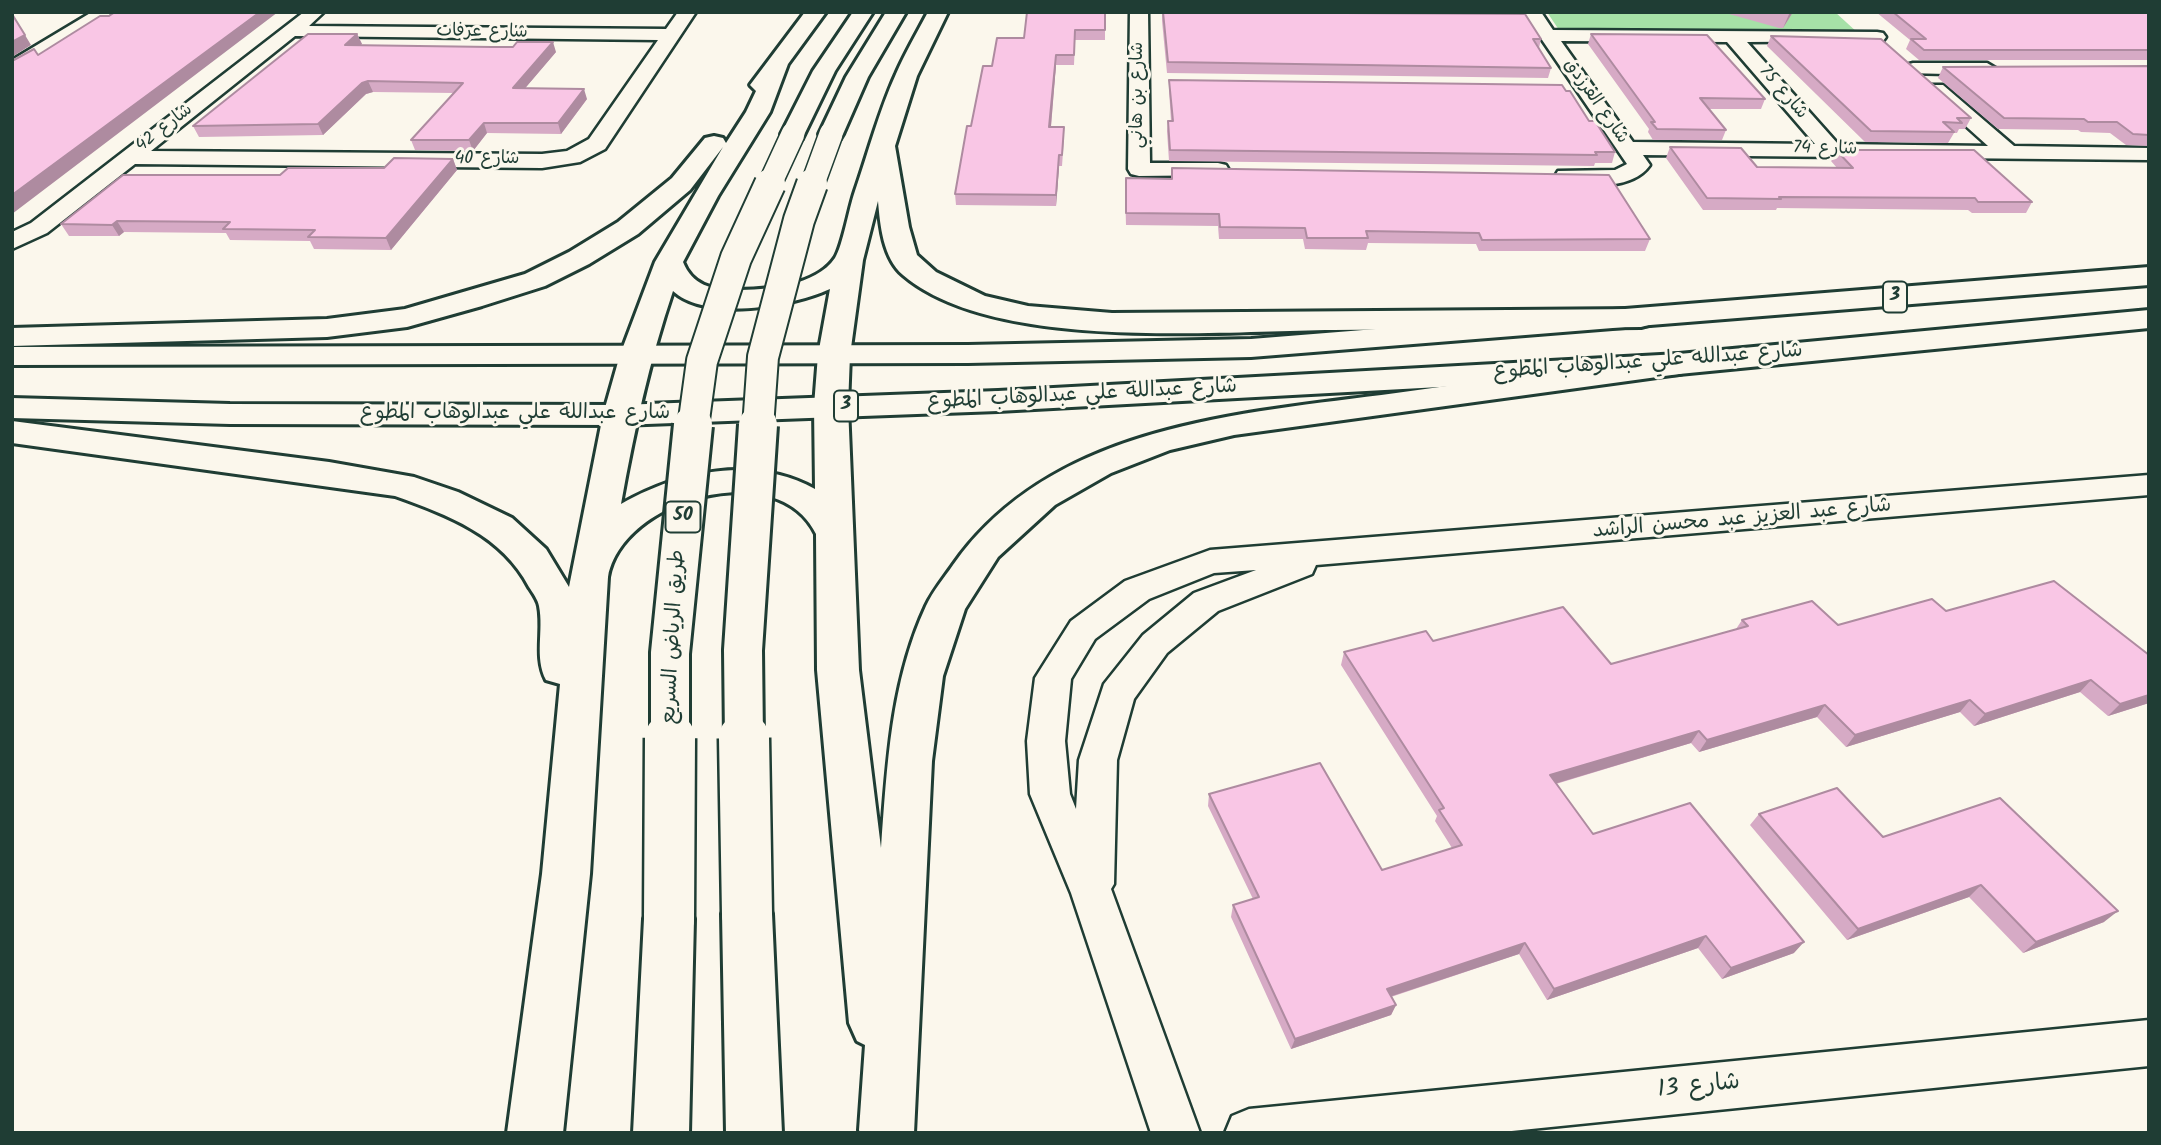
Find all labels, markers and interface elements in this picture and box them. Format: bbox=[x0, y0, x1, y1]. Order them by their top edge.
street label: شارع عرفات bbox=[436, 21, 528, 45]
street label: شارع بن هاني bbox=[1128, 42, 1150, 148]
street label: شارع الفرزدق bbox=[1558, 55, 1632, 149]
street label: شارع 75 bbox=[1753, 62, 1811, 124]
street label: شارع 42 bbox=[132, 100, 198, 158]
street label: شارع 74 bbox=[1793, 139, 1857, 161]
street label: شارع 40 bbox=[454, 149, 520, 171]
road number: 3 bbox=[1883, 282, 1907, 312]
street label: شارع عبدالله علي عبدالوهاب المطوع bbox=[1492, 340, 1804, 386]
street label: شارع عبدالله علي عبدالوهاب المطوع bbox=[926, 375, 1238, 417]
road number: 3 bbox=[834, 390, 858, 422]
street label: شارع عبدالله علي عبدالوهاب المطوع bbox=[360, 401, 670, 427]
street label: شارع عبد العزيز عبد محسن الراشد bbox=[1591, 494, 1893, 546]
road number: 50 bbox=[666, 502, 700, 532]
street label: طريق الرياض السريع bbox=[658, 549, 692, 725]
street label: شارع 13 bbox=[1656, 1069, 1742, 1107]

